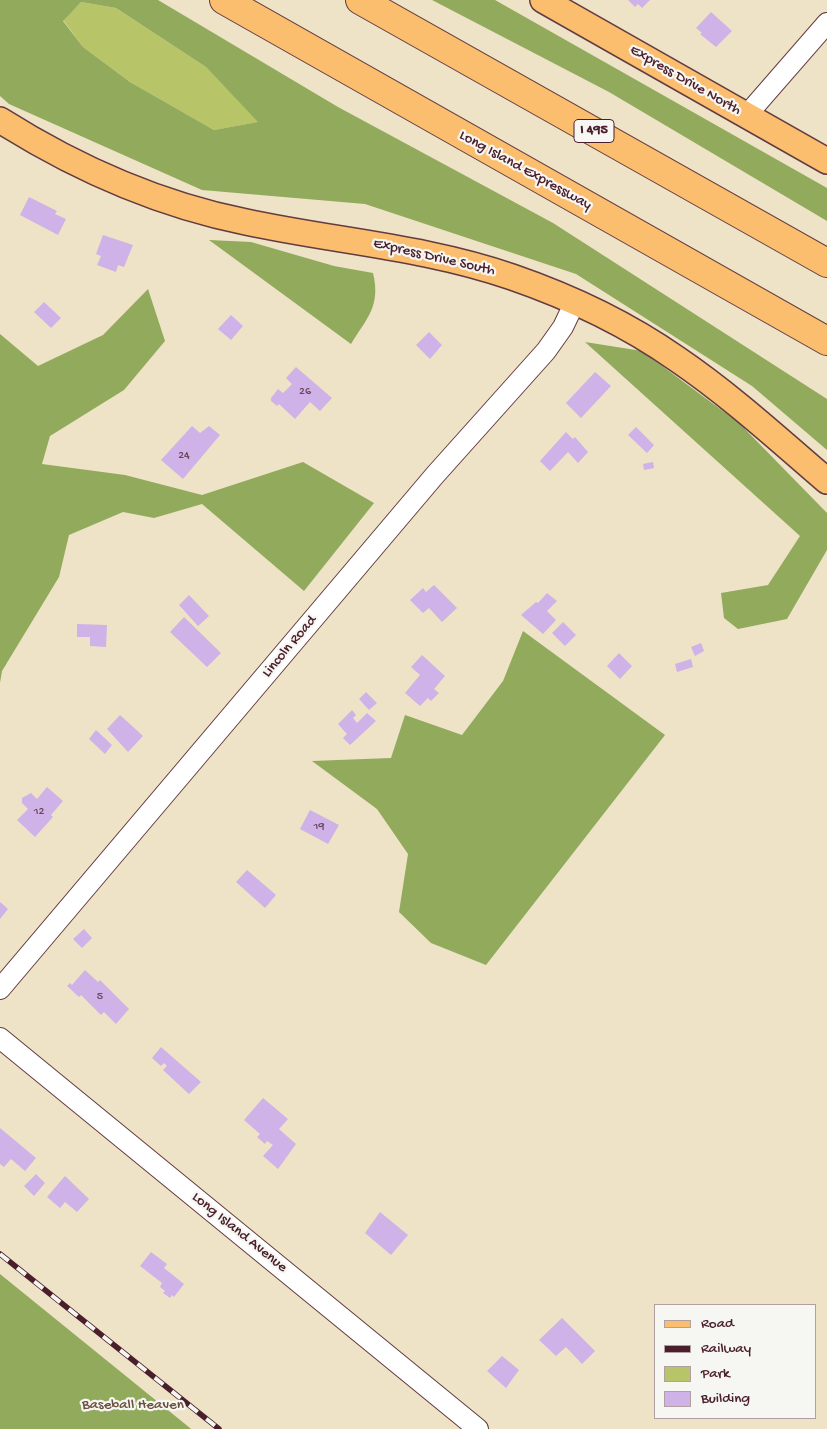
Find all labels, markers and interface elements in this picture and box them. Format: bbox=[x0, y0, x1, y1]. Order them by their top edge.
street label: Express Drive North bbox=[626, 42, 744, 120]
road number: I 495 bbox=[574, 120, 614, 142]
street label: Long Island Expressway bbox=[456, 127, 594, 215]
street label: Express Drive South bbox=[371, 235, 497, 281]
house number: 26 bbox=[299, 385, 311, 399]
house number: 24 bbox=[178, 449, 190, 463]
street label: Lincoln Road bbox=[259, 612, 321, 682]
house number: 12 bbox=[34, 805, 44, 819]
house number: 19 bbox=[314, 820, 324, 834]
house number: 5 bbox=[97, 990, 103, 1004]
street label: Long Island Avenue bbox=[188, 1189, 290, 1277]
legend bbox=[654, 1304, 817, 1419]
text: Road bbox=[701, 1315, 734, 1333]
text: Railway bbox=[701, 1340, 751, 1358]
text: Park bbox=[701, 1365, 730, 1383]
text: Building bbox=[701, 1390, 750, 1408]
park label: Baseball Heaven bbox=[82, 1397, 184, 1415]

